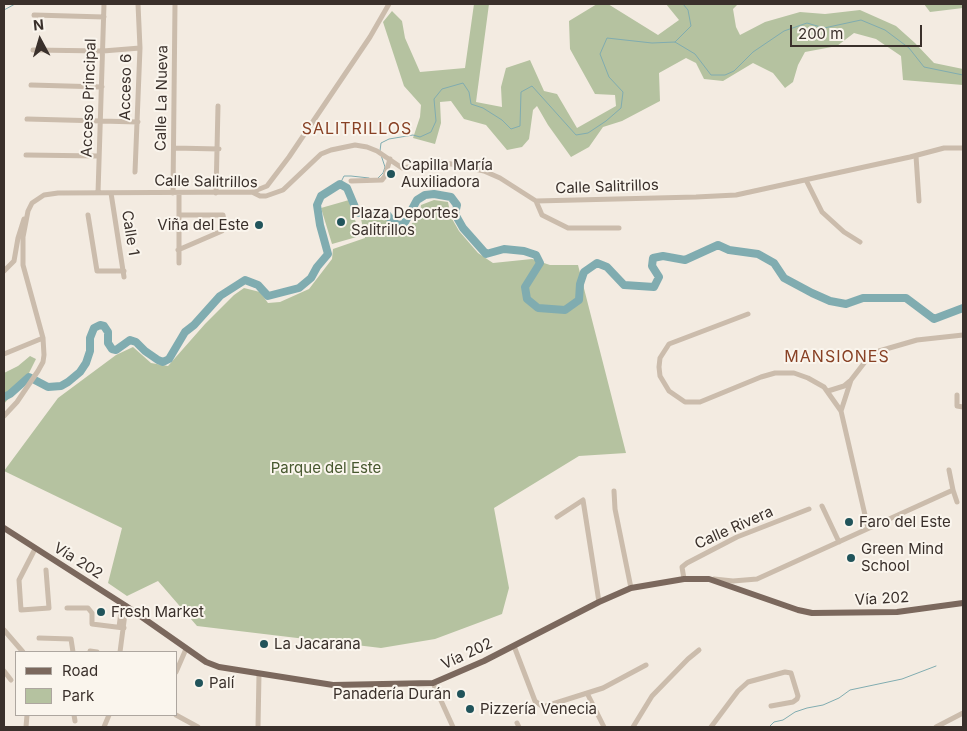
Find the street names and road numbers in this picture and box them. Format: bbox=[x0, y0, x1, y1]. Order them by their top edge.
street label: Acceso Principal bbox=[78, 38, 100, 158]
street label: Calle La Nueva bbox=[152, 45, 172, 151]
street label: Acceso 6 bbox=[116, 54, 136, 120]
street label: Calle Salitrillos bbox=[154, 172, 258, 192]
street label: Calle Salitrillos bbox=[555, 176, 659, 198]
street label: Calle 1 bbox=[118, 209, 142, 257]
street label: Calle Rivera bbox=[692, 503, 776, 553]
street label: Vía 202 bbox=[50, 539, 106, 583]
street label: Vía 202 bbox=[854, 589, 910, 609]
street label: Vía 202 bbox=[439, 634, 495, 674]

